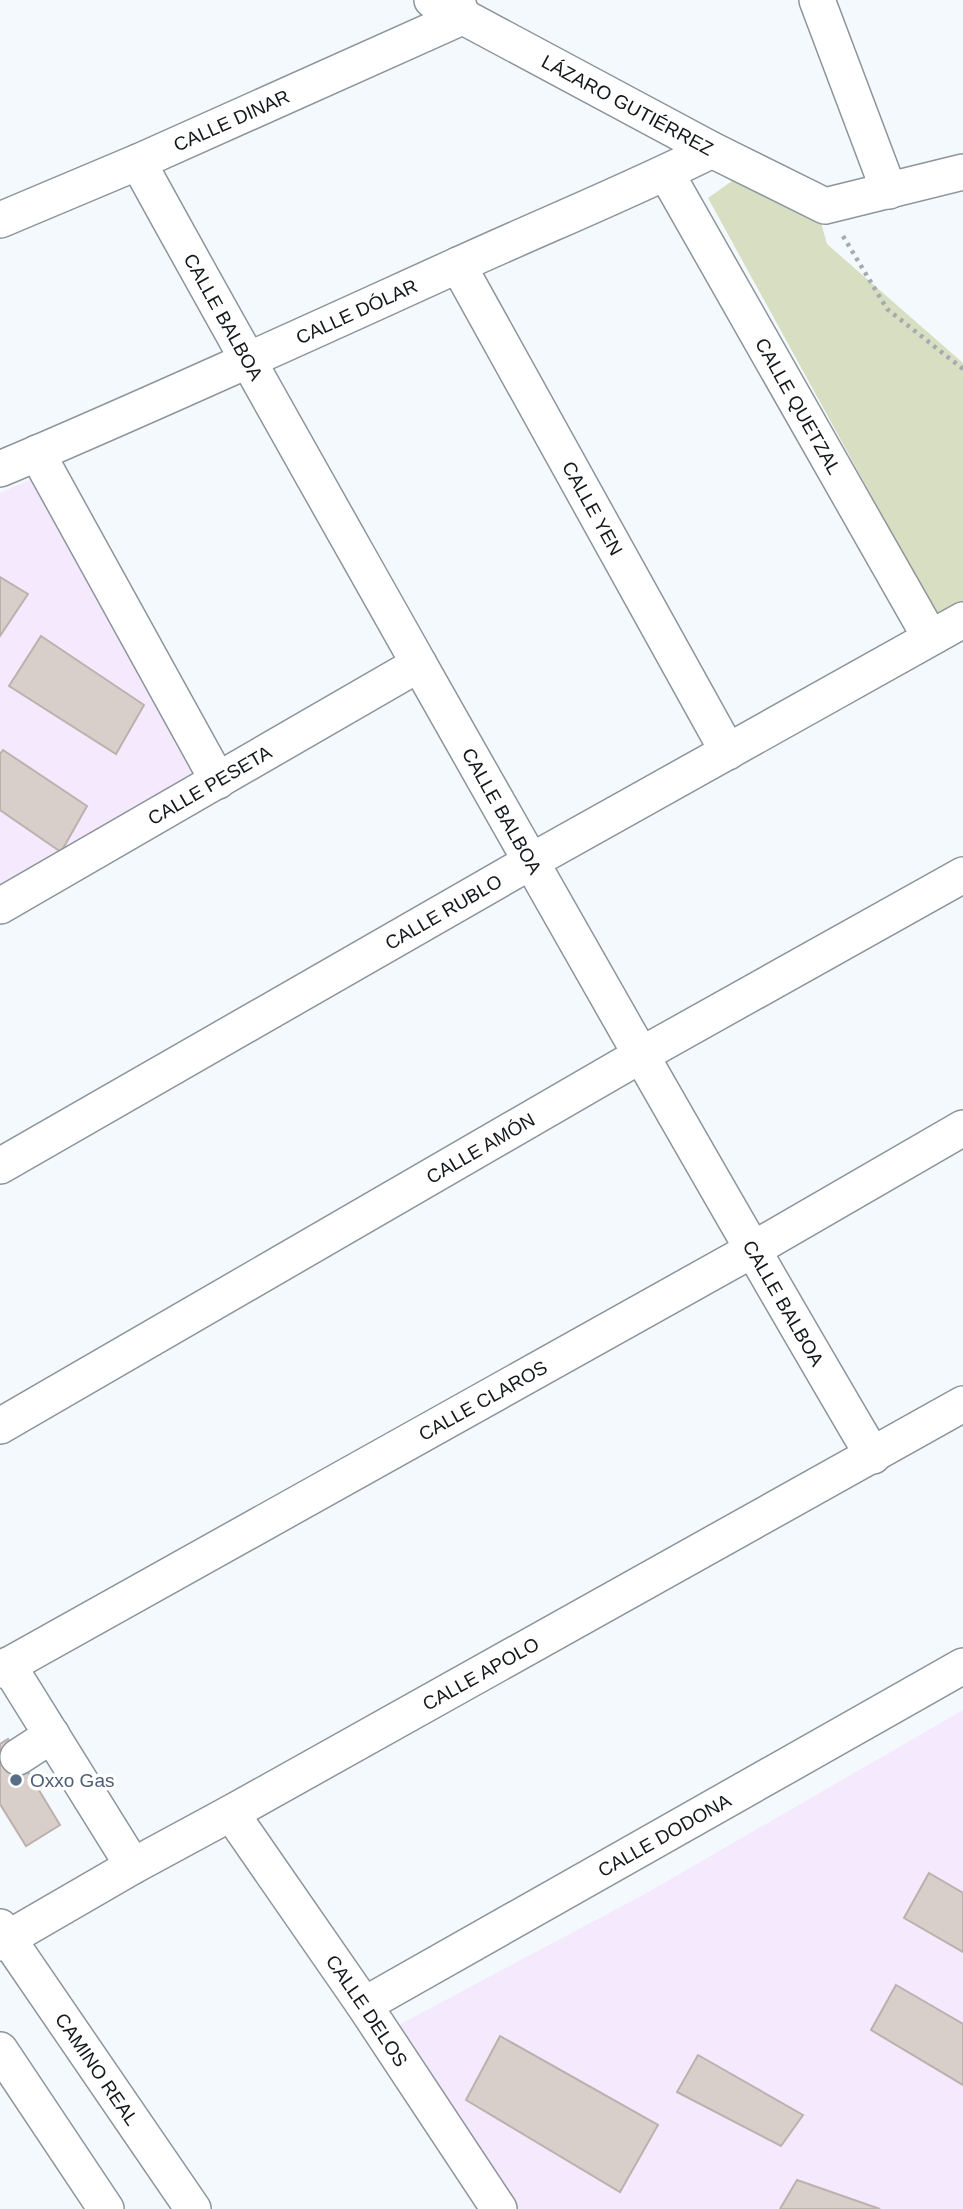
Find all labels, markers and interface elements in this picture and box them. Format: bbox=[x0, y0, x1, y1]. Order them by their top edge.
street label: LÁZARO GUTIÉRREZ bbox=[538, 51, 717, 160]
street label: CALLE DINAR bbox=[170, 86, 293, 156]
street label: CALLE BALBOA bbox=[180, 250, 267, 384]
street label: CALLE DÓLAR bbox=[293, 275, 421, 348]
street label: CALLE QUETZAL bbox=[751, 334, 845, 478]
street label: CALLE YEN bbox=[558, 458, 627, 559]
street label: CALLE PESETA bbox=[144, 741, 276, 829]
street label: CALLE BALBOA bbox=[458, 744, 546, 878]
street label: CALLE RUBLO bbox=[381, 870, 506, 954]
street label: CALLE AMÓN bbox=[423, 1109, 538, 1188]
street label: CALLE BALBOA bbox=[739, 1237, 828, 1370]
street label: CALLE CLAROS bbox=[415, 1357, 551, 1445]
street label: CALLE APOLO bbox=[419, 1633, 543, 1715]
place label: Oxxo Gas bbox=[30, 1770, 114, 1791]
marker: Oxxo Gas bbox=[8, 1772, 24, 1788]
street label: CALLE DODONA bbox=[594, 1790, 735, 1881]
street label: CALLE DELOS bbox=[322, 1951, 412, 2071]
street label: CAMINO REAL bbox=[51, 2009, 142, 2129]

